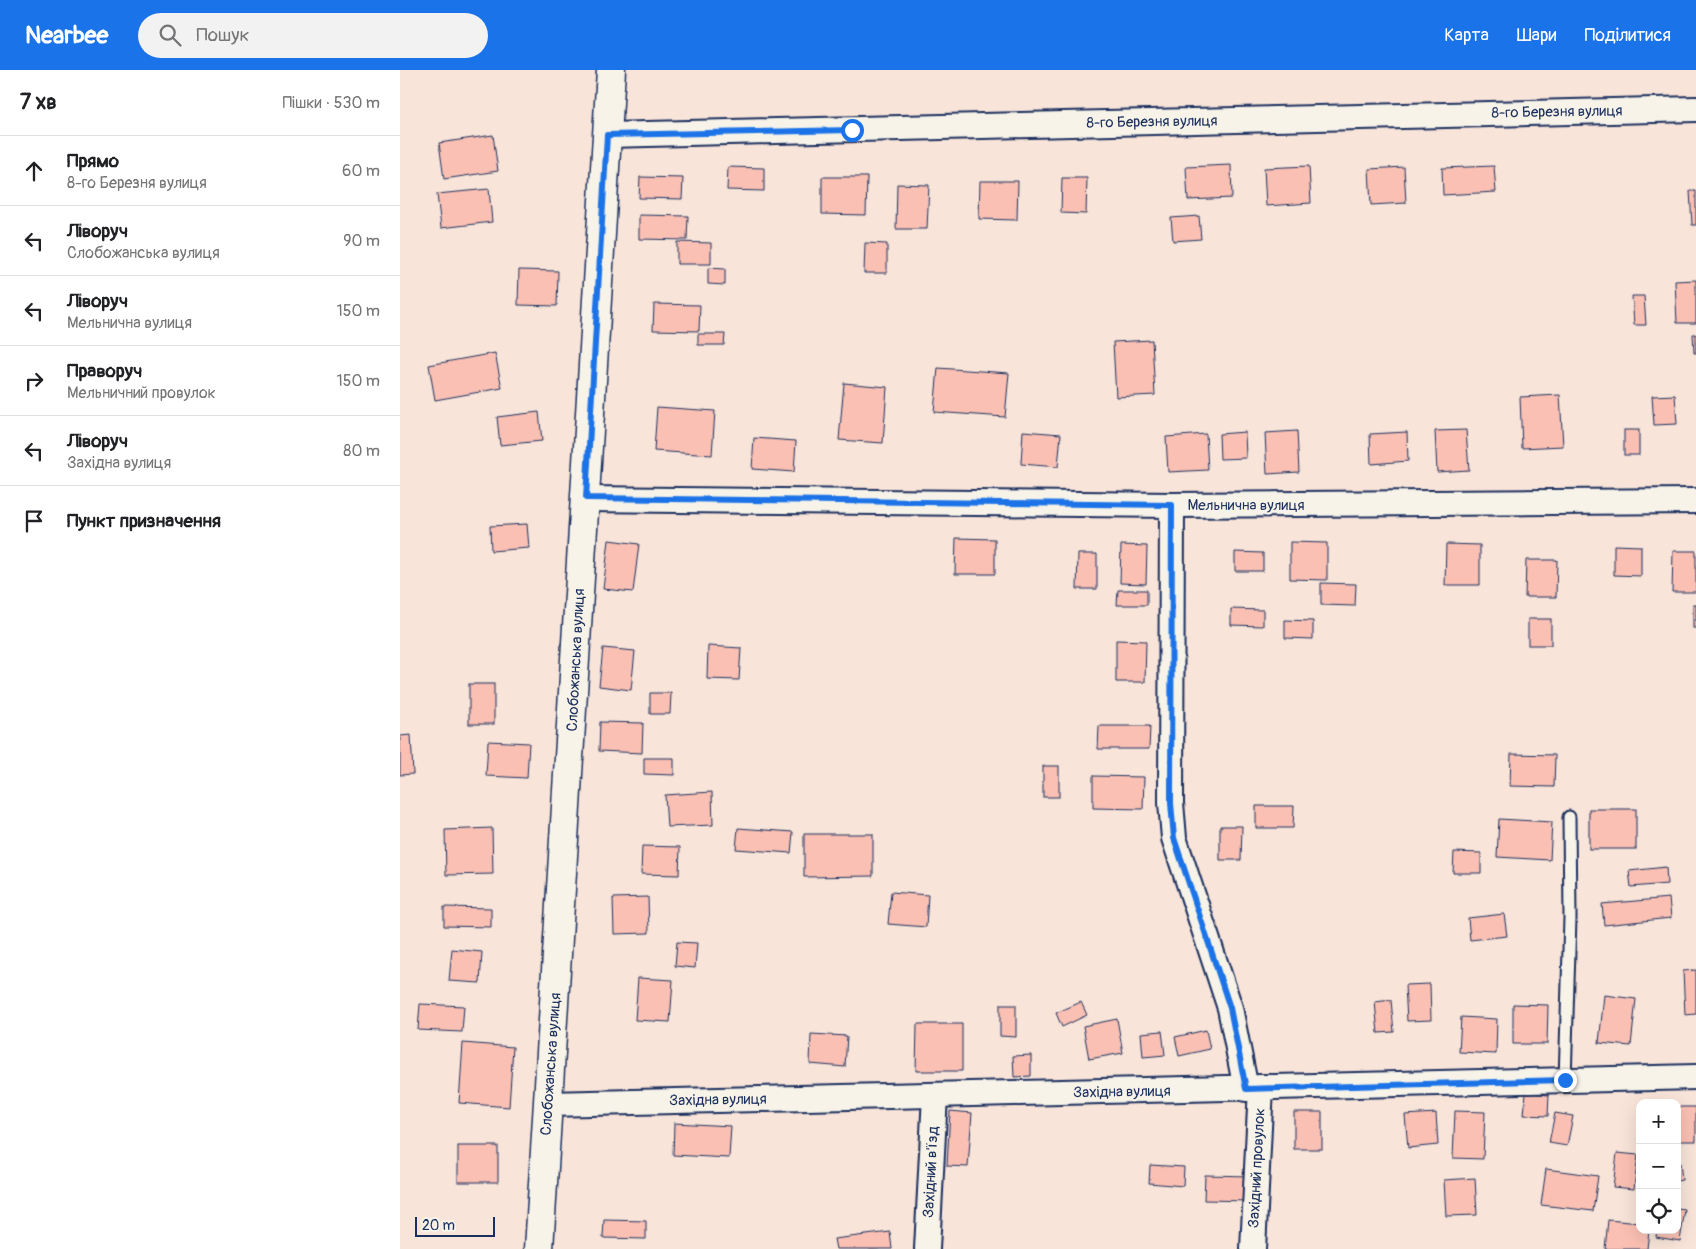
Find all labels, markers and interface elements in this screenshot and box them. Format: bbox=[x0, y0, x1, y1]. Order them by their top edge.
search box bbox=[138, 13, 488, 58]
text: Nearbee bbox=[25, 21, 108, 50]
icon: search bbox=[156, 21, 184, 49]
text: Пошук bbox=[196, 23, 249, 47]
text: Карта bbox=[1444, 24, 1489, 47]
text: Шари bbox=[1517, 24, 1556, 47]
text: Поділитися bbox=[1584, 24, 1671, 47]
text: 7 хв bbox=[20, 89, 57, 116]
text: Пішки · 530 m bbox=[283, 93, 380, 113]
street label: 8-го Березня вулиця bbox=[1491, 101, 1623, 123]
street label: 8-го Березня вулиця bbox=[1086, 111, 1218, 133]
route start bbox=[841, 119, 864, 142]
text: Прямо bbox=[67, 149, 119, 173]
icon: ahead bbox=[20, 157, 48, 185]
text: 60 m bbox=[342, 161, 380, 181]
text: 8-го Березня вулиця bbox=[67, 173, 207, 193]
text: Ліворуч bbox=[67, 219, 128, 243]
icon: left bbox=[20, 227, 48, 255]
text: 90 m bbox=[343, 231, 380, 251]
text: Слобожанська вулиця bbox=[67, 243, 220, 263]
text: Ліворуч bbox=[67, 289, 128, 313]
icon: left bbox=[20, 297, 48, 325]
text: 150 m bbox=[336, 301, 380, 321]
text: Мельнична вулиця bbox=[67, 313, 192, 333]
text: Праворуч bbox=[67, 359, 142, 383]
icon: right bbox=[20, 367, 48, 395]
text: 150 m bbox=[336, 371, 380, 391]
text: Мельничний провулок bbox=[67, 383, 216, 403]
text: Ліворуч bbox=[67, 429, 128, 453]
icon: left bbox=[20, 437, 48, 465]
text: 80 m bbox=[343, 441, 380, 461]
text: Західна вулиця bbox=[67, 453, 171, 473]
street label: Мельнична вулиця bbox=[1187, 496, 1305, 515]
icon: arrive bbox=[20, 507, 48, 535]
text: Пункт призначення bbox=[67, 509, 221, 533]
street label: Слобожанська вулиця bbox=[563, 588, 589, 732]
street label: Слобожанська вулиця bbox=[537, 992, 565, 1136]
route end bbox=[1554, 1069, 1577, 1092]
street label: Західна вулиця bbox=[1073, 1082, 1171, 1102]
street label: Західна вулиця bbox=[669, 1090, 767, 1110]
map controls bbox=[1636, 1099, 1681, 1234]
button: + bbox=[1636, 1099, 1681, 1144]
street label: Західний провулок bbox=[1244, 1107, 1270, 1228]
street label: Західний в'їзд bbox=[919, 1126, 943, 1218]
button: − bbox=[1636, 1144, 1681, 1189]
button: locate bbox=[1636, 1189, 1681, 1234]
scale bar bbox=[415, 1214, 495, 1237]
text: 20 m bbox=[422, 1217, 455, 1234]

